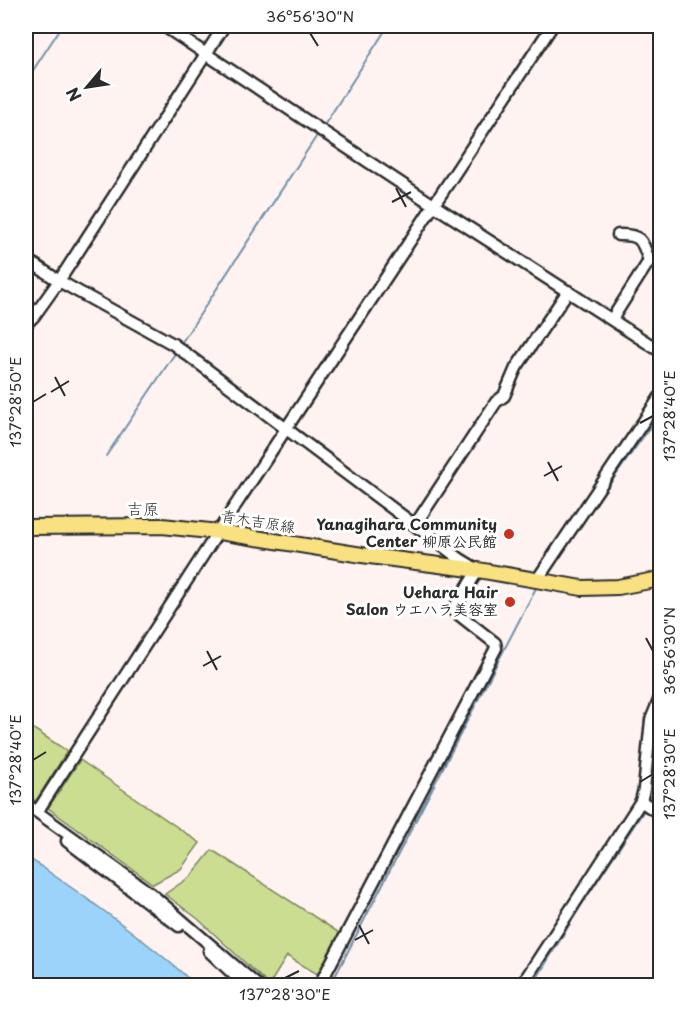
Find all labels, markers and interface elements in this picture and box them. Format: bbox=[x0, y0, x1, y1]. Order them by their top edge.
text: 36°56'30"N bbox=[266, 4, 354, 27]
north arrow bbox=[57, 57, 117, 117]
text: N bbox=[59, 83, 87, 106]
text: 137°28'50"E bbox=[3, 357, 26, 447]
text: 137°28'40"E bbox=[657, 370, 680, 462]
district label: 吉原 bbox=[127, 496, 159, 520]
street label: 青木吉原線 bbox=[219, 503, 297, 538]
place label: Yanagihara Community Center 柳原公民館 bbox=[316, 512, 497, 552]
marker: Yanagihara Community Center 柳原公民館 bbox=[502, 527, 516, 541]
place label: Uehara Hair Salon ウエハラ美容室 bbox=[346, 580, 498, 620]
marker: Uehara Hair Salon ウエハラ美容室 bbox=[503, 595, 517, 609]
text: 36°56'30"N bbox=[657, 607, 680, 695]
text: 137°28'40"E bbox=[3, 714, 26, 806]
text: 137°28'30"E bbox=[657, 728, 680, 820]
text: 137°28'30"E bbox=[239, 982, 331, 1005]

